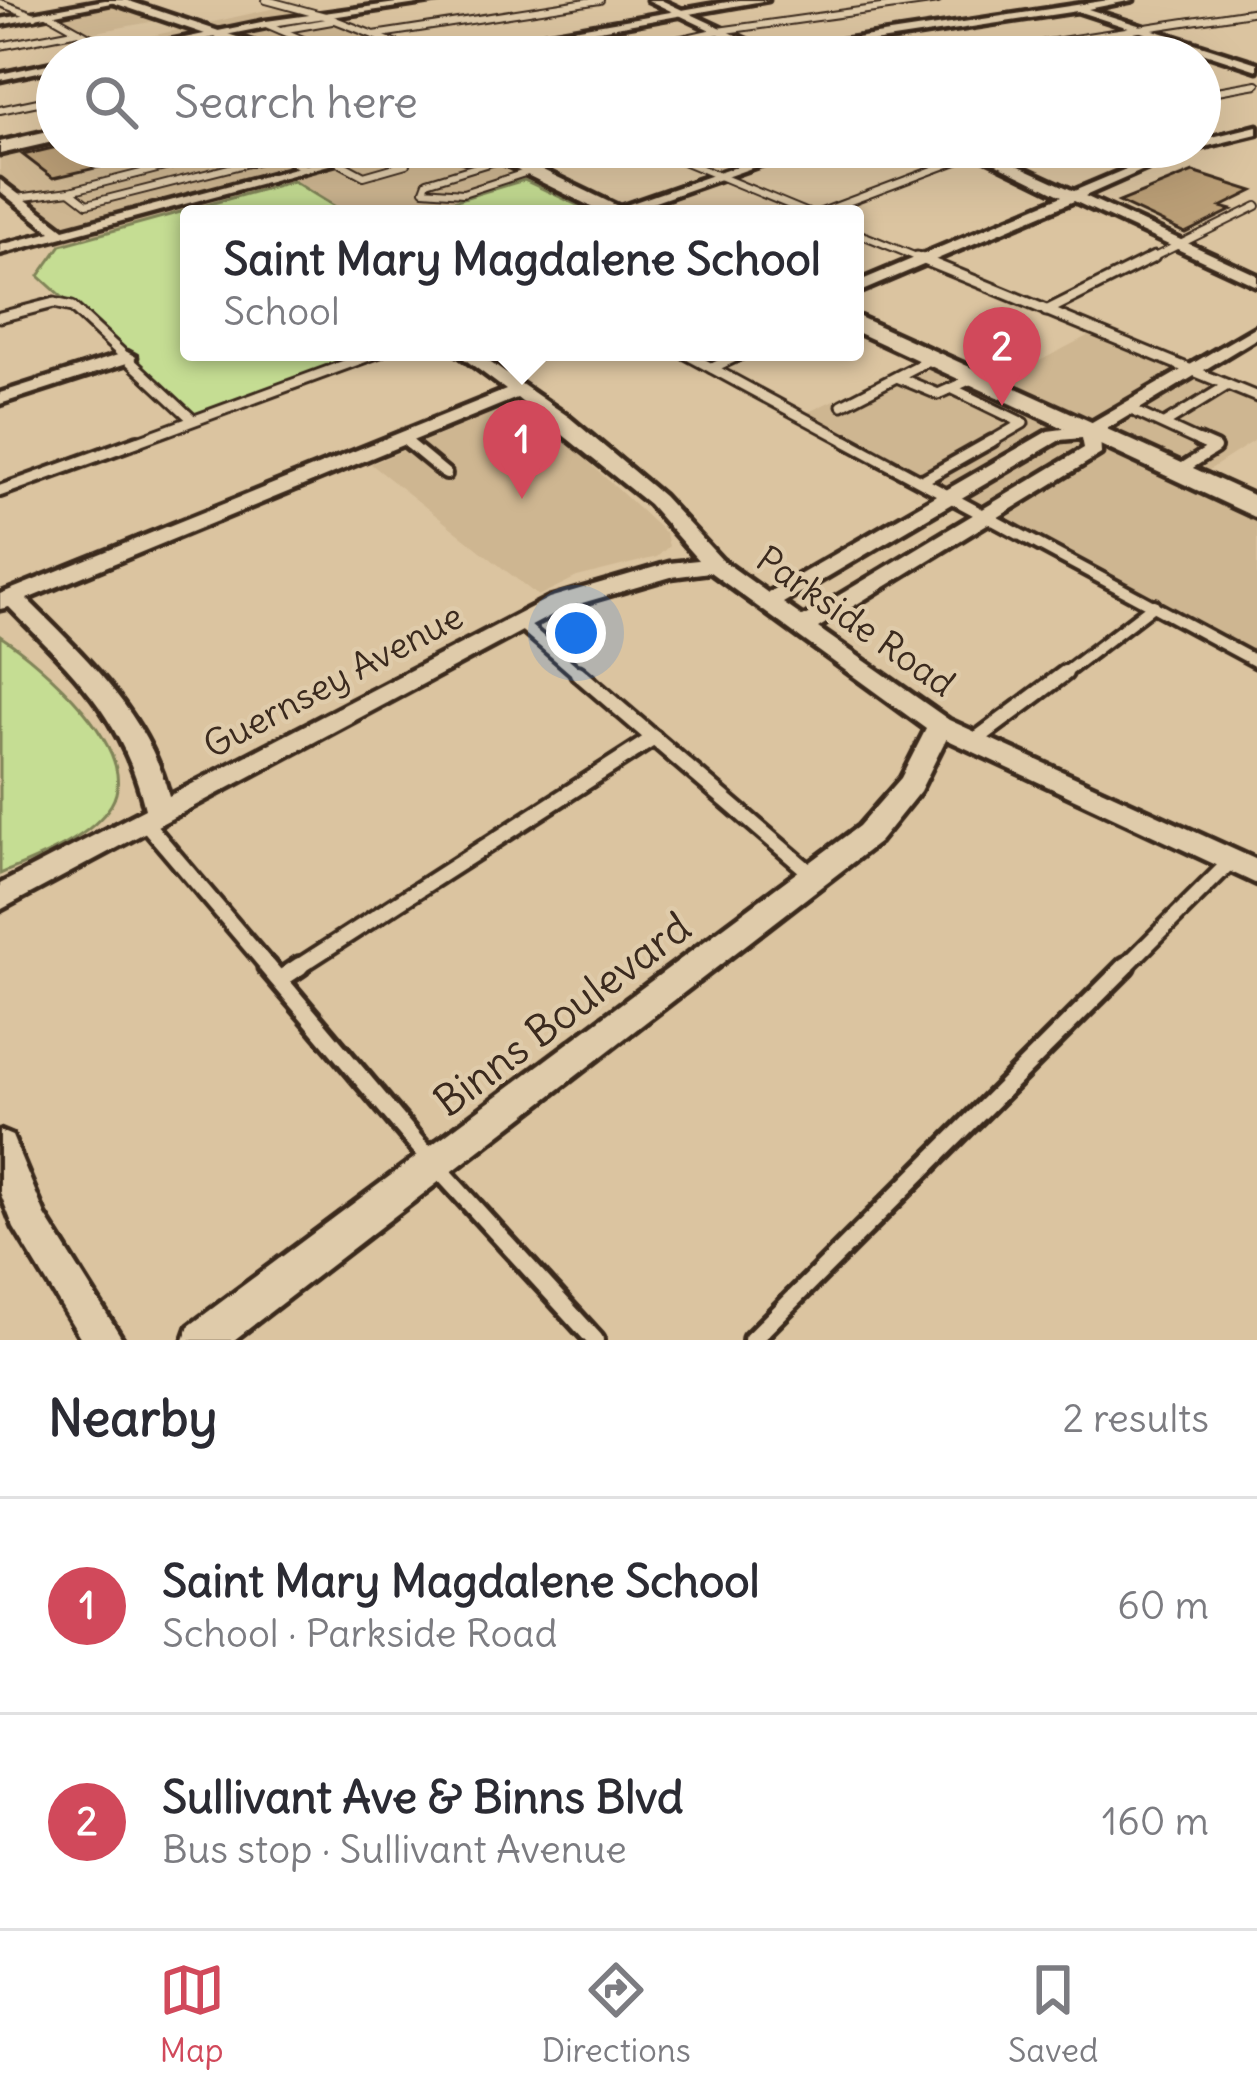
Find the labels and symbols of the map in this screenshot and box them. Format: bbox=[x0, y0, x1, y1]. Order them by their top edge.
pin: 2 bbox=[963, 307, 1041, 406]
pin: 1 bbox=[483, 400, 561, 499]
street label: Parkside Road bbox=[748, 536, 964, 706]
street label: Guernsey Avenue bbox=[196, 593, 471, 768]
your location bbox=[546, 603, 606, 663]
street label: Binns Boulevard bbox=[423, 901, 701, 1127]

